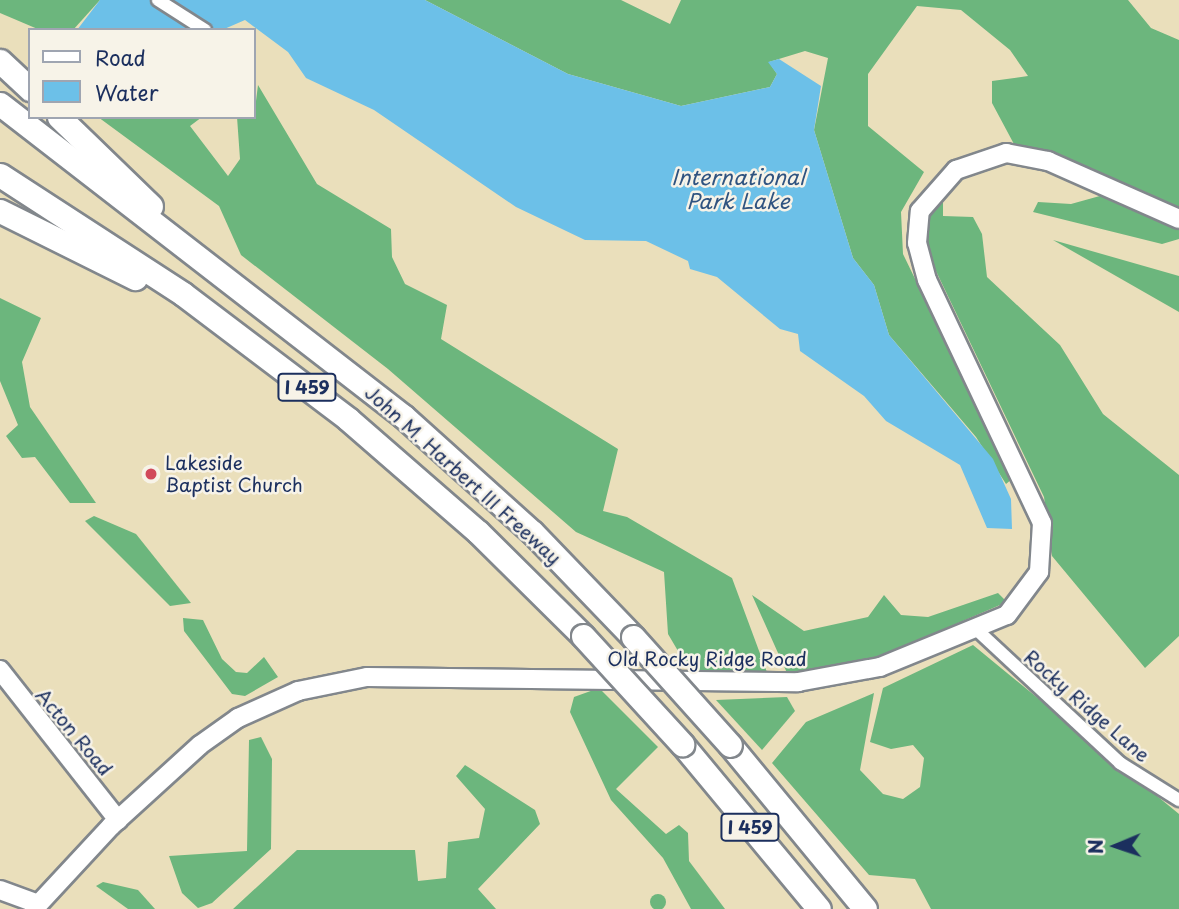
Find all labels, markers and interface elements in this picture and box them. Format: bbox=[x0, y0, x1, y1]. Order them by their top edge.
legend bbox=[28, 28, 256, 119]
text: Road bbox=[95, 41, 146, 73]
text: Water bbox=[95, 76, 158, 108]
water label: International Park Lake bbox=[671, 163, 805, 213]
road number: I 459 bbox=[276, 372, 338, 402]
street label: John M. Harbert III Freeway bbox=[360, 380, 566, 570]
place label: Lakeside Baptist Church bbox=[165, 452, 303, 496]
marker: Lakeside Baptist Church bbox=[143, 466, 159, 482]
street label: Rocky Ridge Lane bbox=[1018, 644, 1156, 768]
street label: Old Rocky Ridge Road bbox=[606, 648, 808, 670]
street label: Acton Road bbox=[31, 684, 117, 780]
north arrow bbox=[1081, 811, 1151, 881]
road number: I 459 bbox=[718, 812, 782, 842]
text: N bbox=[1081, 839, 1109, 855]

